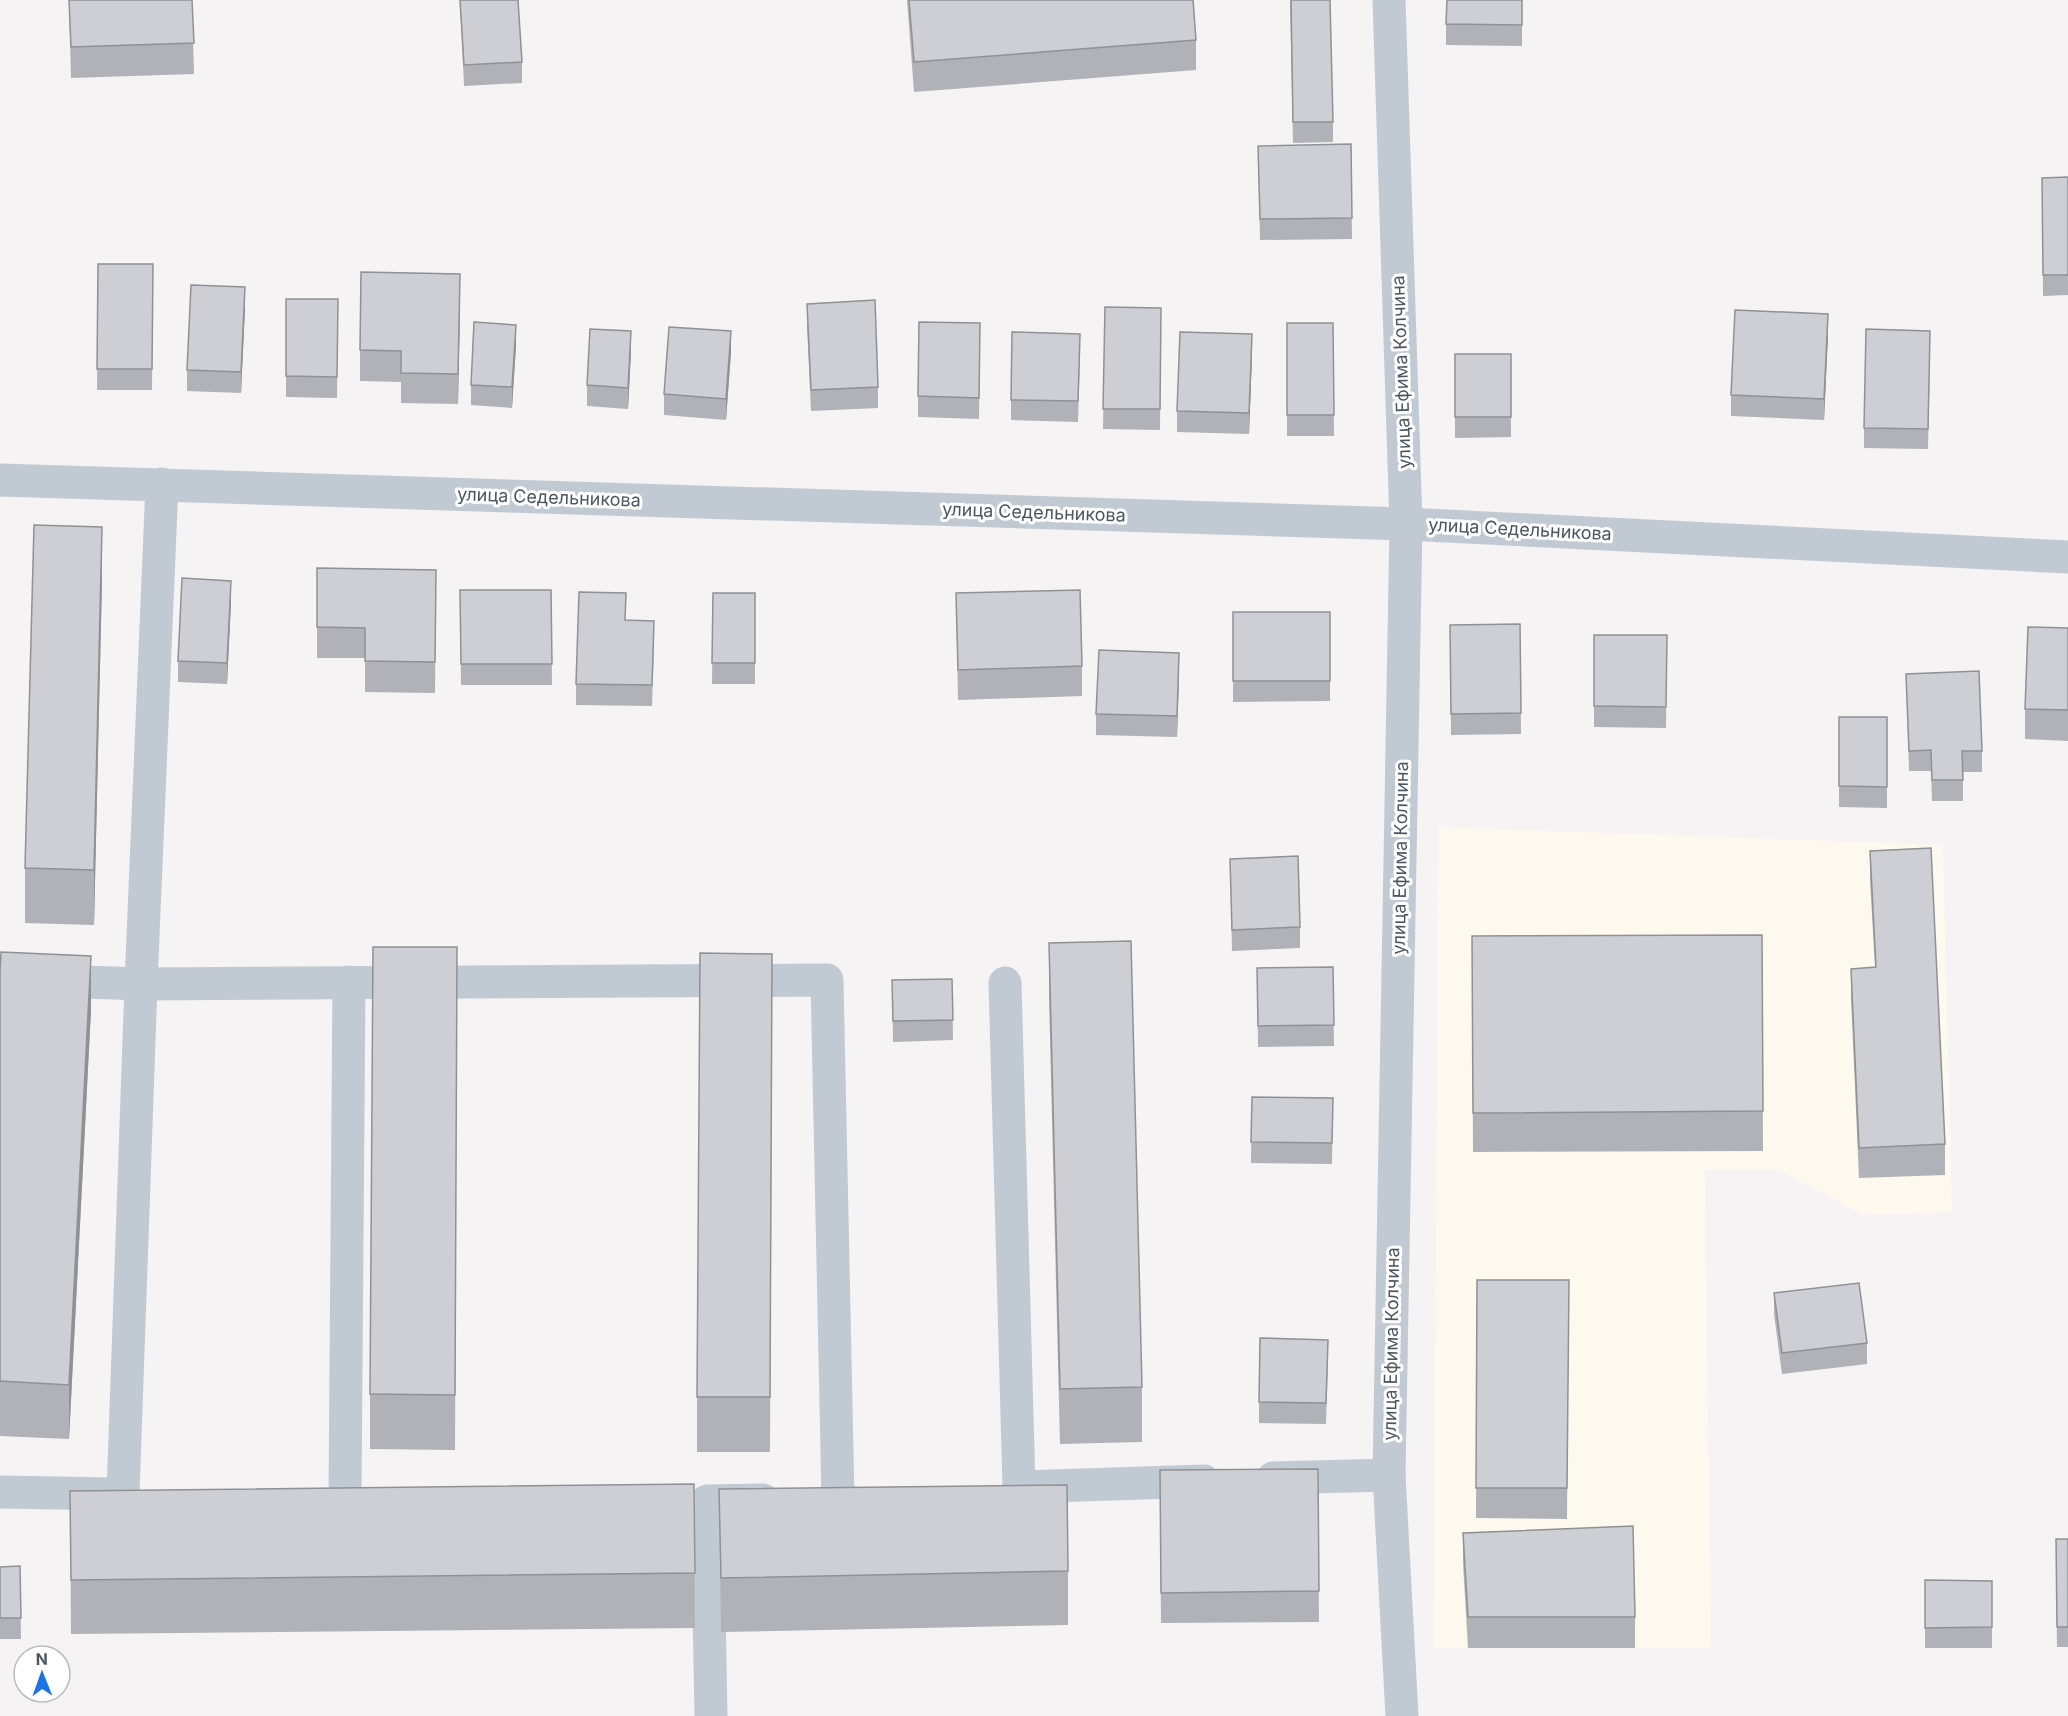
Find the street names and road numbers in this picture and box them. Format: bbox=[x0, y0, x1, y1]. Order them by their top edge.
street label: улица Ефима Колчина bbox=[1387, 275, 1415, 469]
street label: улица Седельникова bbox=[457, 483, 641, 511]
street label: улица Седельникова bbox=[942, 498, 1126, 526]
street label: улица Седельникова bbox=[1428, 514, 1612, 544]
street label: улица Ефима Колчина bbox=[1388, 761, 1412, 955]
street label: улица Ефима Колчина bbox=[1379, 1247, 1403, 1441]

